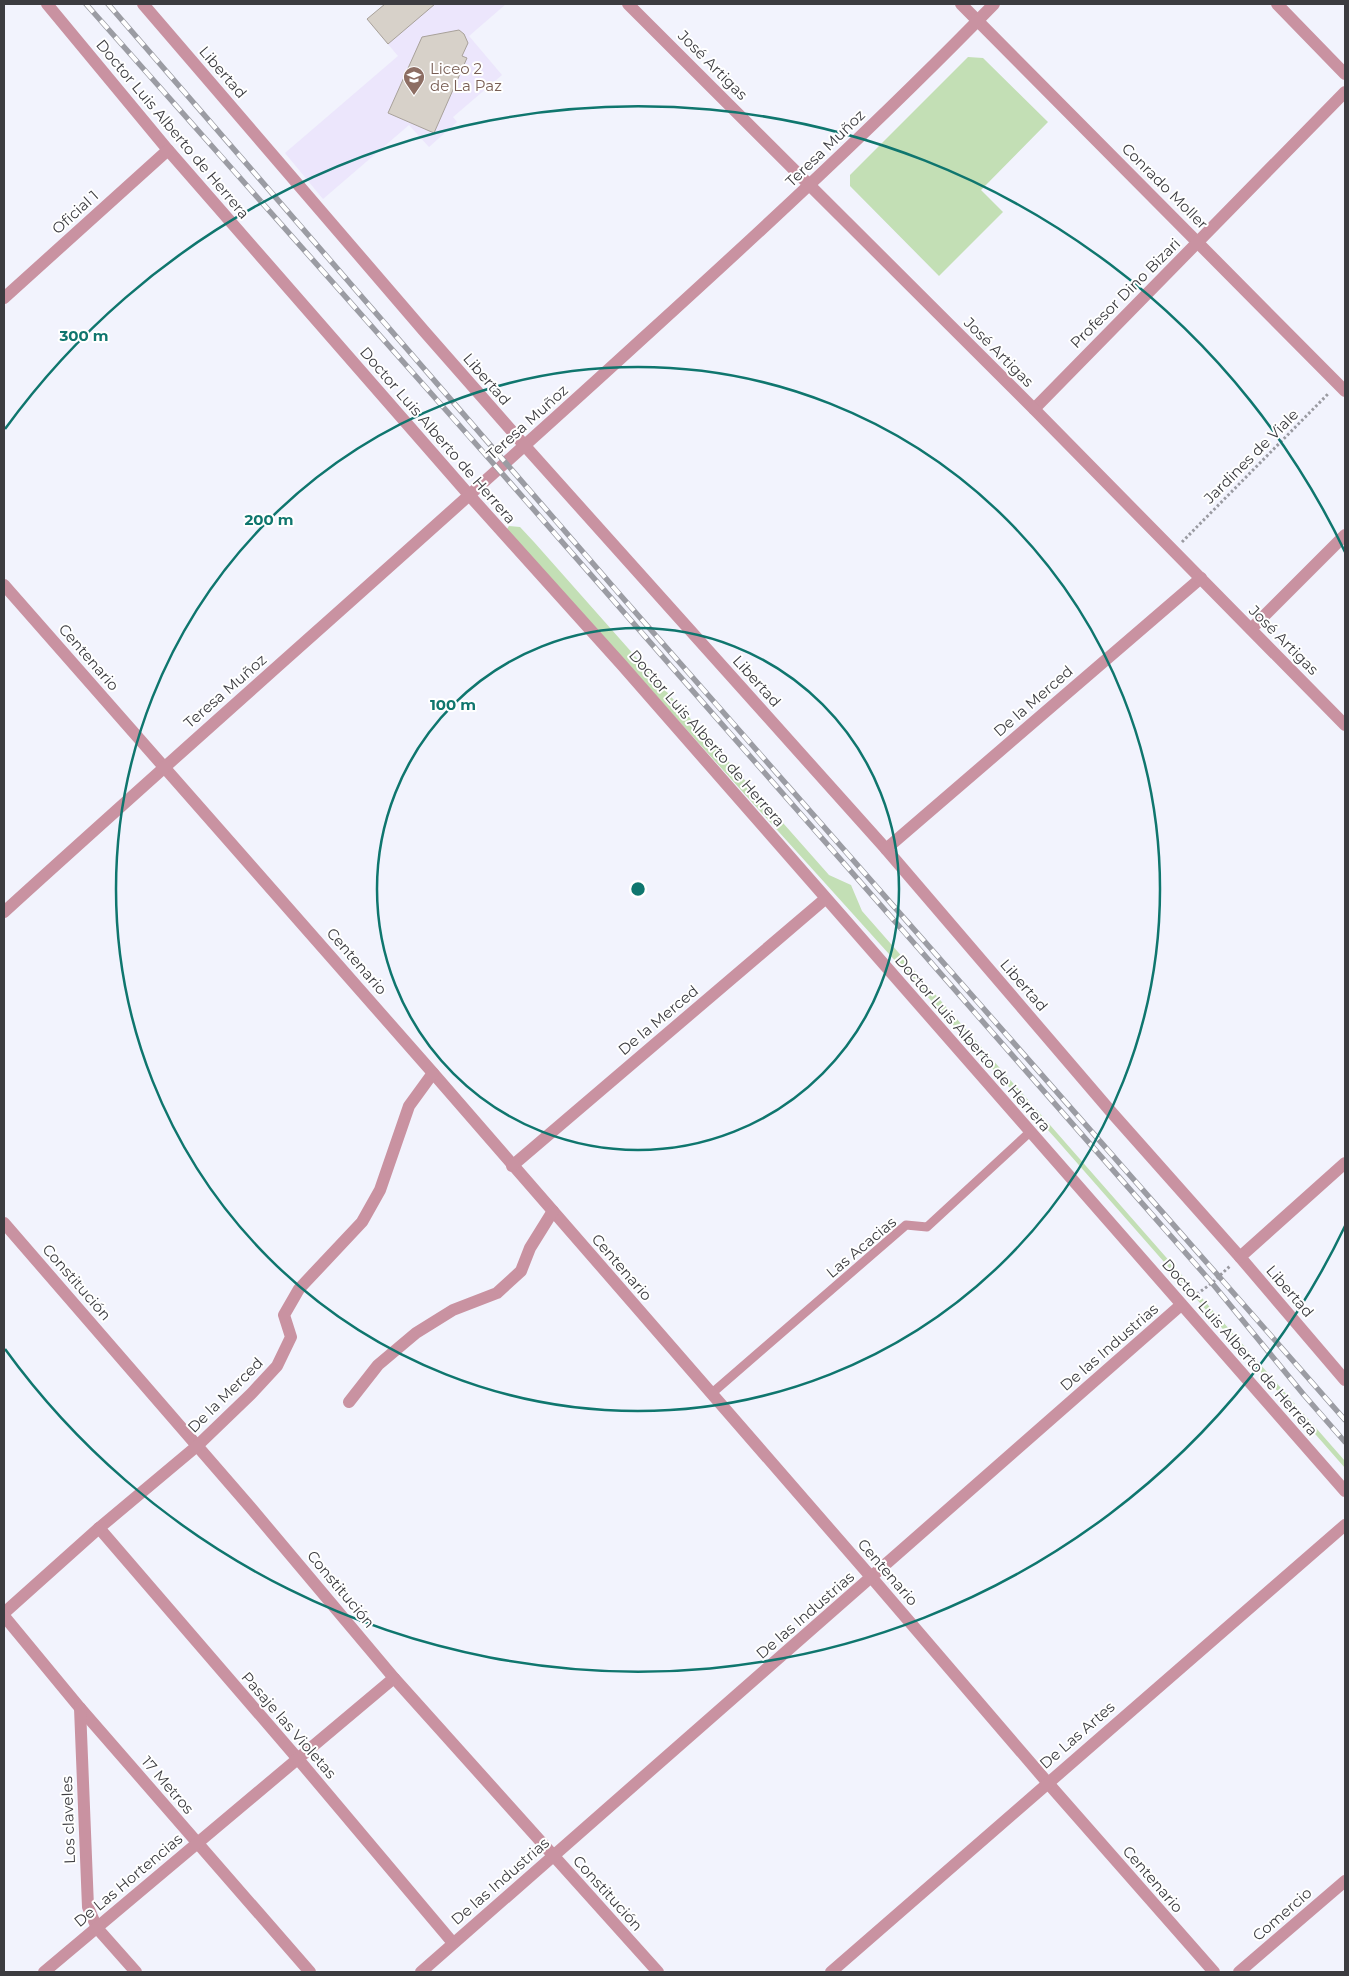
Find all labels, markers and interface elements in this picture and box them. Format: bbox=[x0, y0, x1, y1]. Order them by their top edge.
street label: José Artigas bbox=[673, 25, 752, 104]
street label: Doctor Luis Alberto de Herrera bbox=[92, 35, 254, 223]
street label: Libertad bbox=[195, 42, 251, 102]
place label: Liceo 2 de La Paz bbox=[430, 59, 502, 95]
school or university icon: Liceo 2 de La Paz bbox=[402, 65, 426, 96]
street label: Teresa Muñoz bbox=[781, 105, 869, 191]
street label: Conrado Moller bbox=[1118, 139, 1212, 233]
street label: Oficial 1 bbox=[48, 186, 102, 238]
street label: Profesor Dino Bizari bbox=[1066, 234, 1184, 352]
street label: José Artigas bbox=[959, 312, 1038, 391]
text: 300 m bbox=[58, 326, 109, 345]
street label: Doctor Luis Alberto de Herrera bbox=[356, 343, 520, 527]
street label: Libertad bbox=[459, 349, 515, 409]
street label: Teresa Muñoz bbox=[482, 380, 572, 464]
street label: Jardines de Viale bbox=[1199, 405, 1302, 508]
text: 200 m bbox=[244, 510, 294, 529]
street label: José Artigas bbox=[1244, 600, 1323, 679]
street label: Centenario bbox=[55, 620, 123, 694]
street label: Doctor Luis Alberto de Herrera bbox=[625, 646, 789, 830]
street label: Teresa Muñoz bbox=[180, 650, 270, 732]
street label: Libertad bbox=[729, 651, 785, 711]
street label: De la Merced bbox=[989, 661, 1077, 741]
text: 100 m bbox=[430, 695, 476, 714]
centre of rings bbox=[629, 880, 647, 898]
street label: Centenario bbox=[323, 924, 391, 998]
street label: Doctor Luis Alberto de Herrera bbox=[891, 951, 1055, 1135]
street label: Libertad bbox=[996, 955, 1052, 1015]
street label: De la Merced bbox=[614, 981, 702, 1059]
street label: Las Acacias bbox=[822, 1212, 900, 1282]
street label: Centenario bbox=[588, 1230, 656, 1304]
street label: Constitución bbox=[39, 1240, 115, 1324]
street label: Doctor Luis Alberto de Herrera bbox=[1158, 1255, 1322, 1439]
street label: Libertad bbox=[1262, 1261, 1318, 1321]
street label: De las Industrias bbox=[1056, 1299, 1162, 1395]
street label: De la Merced bbox=[183, 1353, 267, 1437]
street label: Centenario bbox=[854, 1535, 922, 1609]
street label: Constitución bbox=[303, 1546, 379, 1632]
street label: De las Industrias bbox=[752, 1567, 858, 1663]
street label: Pasaje las Violetas bbox=[237, 1668, 341, 1782]
street label: De Las Artes bbox=[1035, 1697, 1119, 1773]
street label: 17 Metros bbox=[138, 1752, 198, 1818]
street label: Los claveles bbox=[57, 1776, 79, 1864]
street label: De Las Hortencias bbox=[70, 1829, 186, 1931]
street label: De las Industrias bbox=[447, 1833, 553, 1929]
street label: Centenario bbox=[1119, 1842, 1187, 1916]
street label: Constitución bbox=[569, 1851, 647, 1935]
street label: Comercio bbox=[1248, 1883, 1316, 1945]

